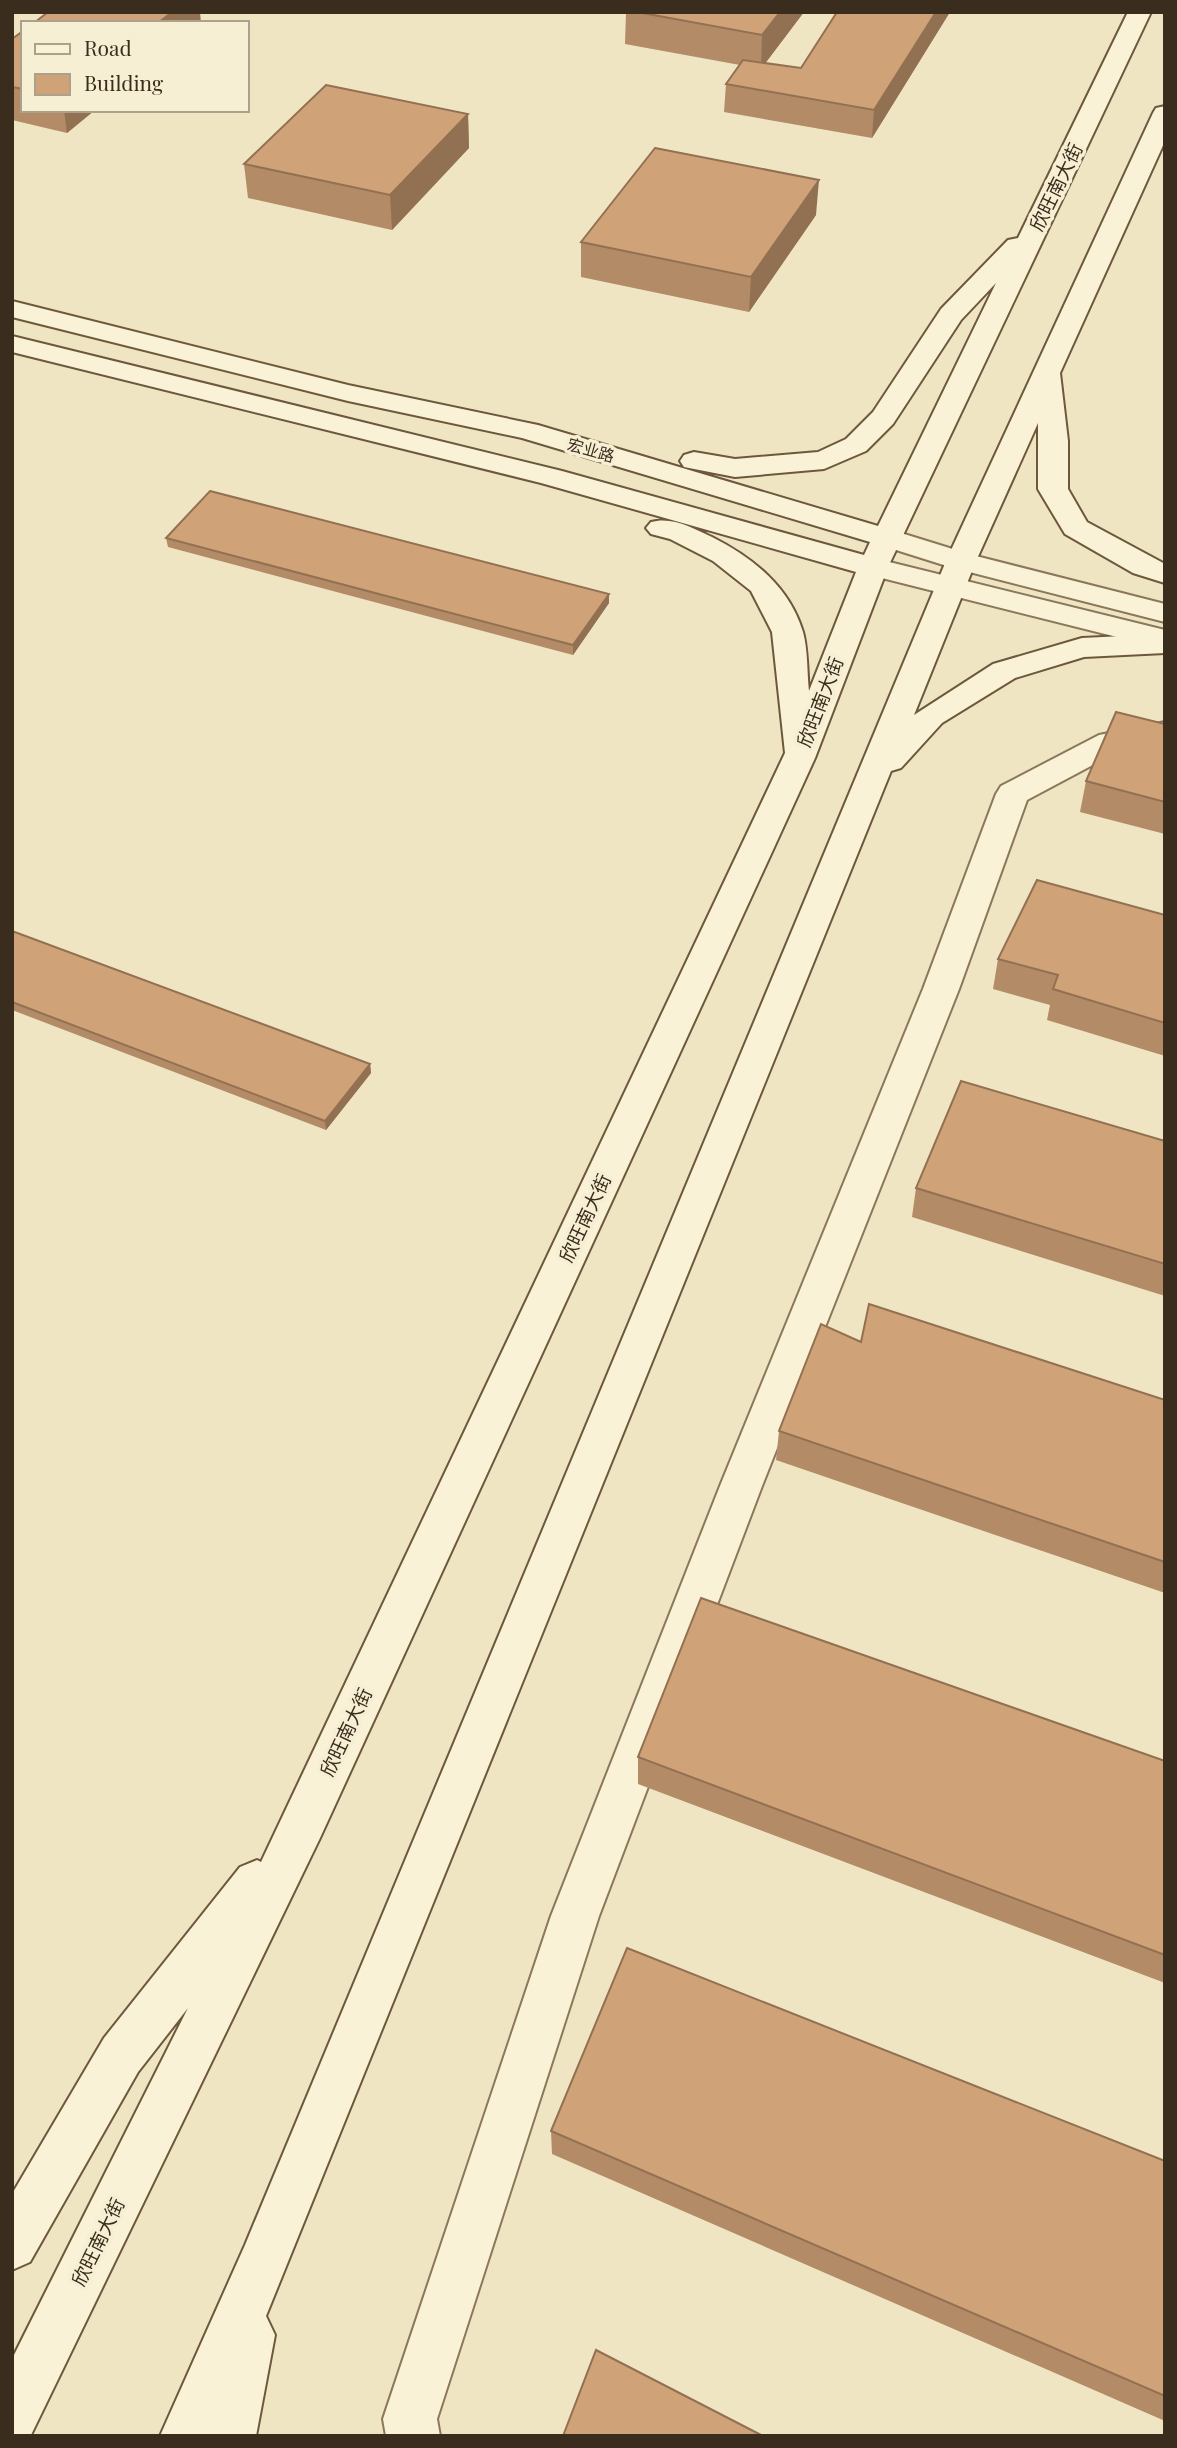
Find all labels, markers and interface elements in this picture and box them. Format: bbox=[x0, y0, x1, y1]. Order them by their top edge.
legend bbox=[21, 21, 248, 112]
text: Road bbox=[84, 33, 132, 61]
text: Building bbox=[84, 68, 163, 96]
street label: 欣旺南大街 bbox=[1023, 138, 1088, 235]
street label: 宏业路 bbox=[565, 433, 617, 466]
street label: 欣旺南大街 bbox=[790, 653, 848, 751]
street label: 欣旺南大街 bbox=[552, 1169, 616, 1266]
street label: 欣旺南大街 bbox=[313, 1683, 377, 1780]
street label: 欣旺南大街 bbox=[65, 2193, 130, 2290]

